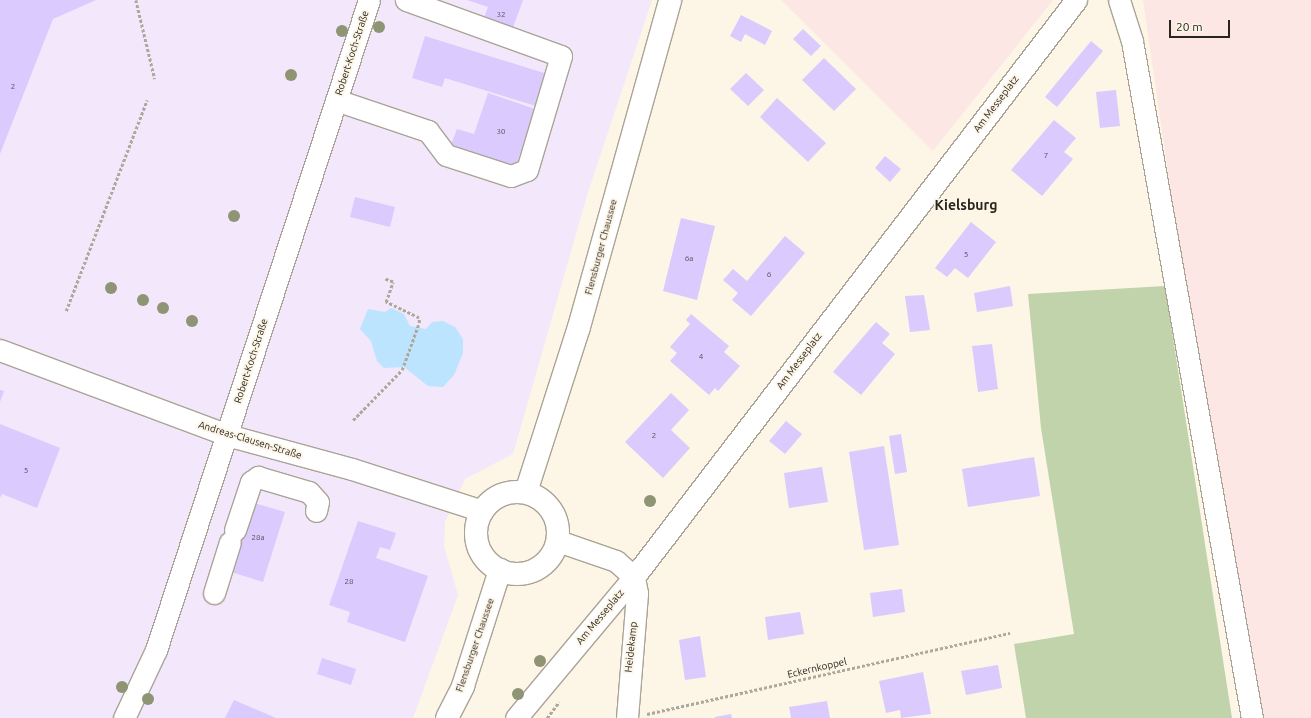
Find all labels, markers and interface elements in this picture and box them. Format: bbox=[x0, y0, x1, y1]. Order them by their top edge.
street label: Robert-Koch-Straße bbox=[333, 9, 371, 97]
house number: 32 bbox=[496, 10, 506, 20]
scale bar bbox=[1171, 12, 1232, 38]
text: 20 m bbox=[1176, 20, 1203, 33]
street label: Am Messeplatz bbox=[971, 73, 1021, 135]
house number: 2 bbox=[11, 82, 15, 92]
house number: 30 bbox=[496, 127, 506, 137]
house number: 7 bbox=[1044, 151, 1048, 161]
district label: Kielsburg bbox=[935, 197, 997, 213]
street label: Flensburger Chaussee bbox=[582, 198, 620, 296]
house number: 5 bbox=[964, 250, 968, 260]
house number: 6a bbox=[685, 254, 693, 264]
house number: 6 bbox=[767, 270, 771, 280]
street label: Robert-Koch-Straße bbox=[232, 317, 270, 405]
street label: Am Messeplatz bbox=[774, 330, 824, 392]
house number: 4 bbox=[699, 352, 703, 362]
street label: Andreas-Clausen-Straße bbox=[197, 419, 303, 461]
house number: 2 bbox=[652, 431, 656, 441]
house number: 5 bbox=[24, 466, 28, 476]
house number: 28a bbox=[251, 533, 265, 543]
house number: 28 bbox=[344, 577, 354, 587]
street label: Am Messeplatz bbox=[574, 587, 626, 647]
street label: Flensburger Chaussee bbox=[453, 596, 497, 694]
street label: Heidekamp bbox=[622, 621, 640, 673]
street label: Eckernkoppel bbox=[786, 655, 848, 681]

